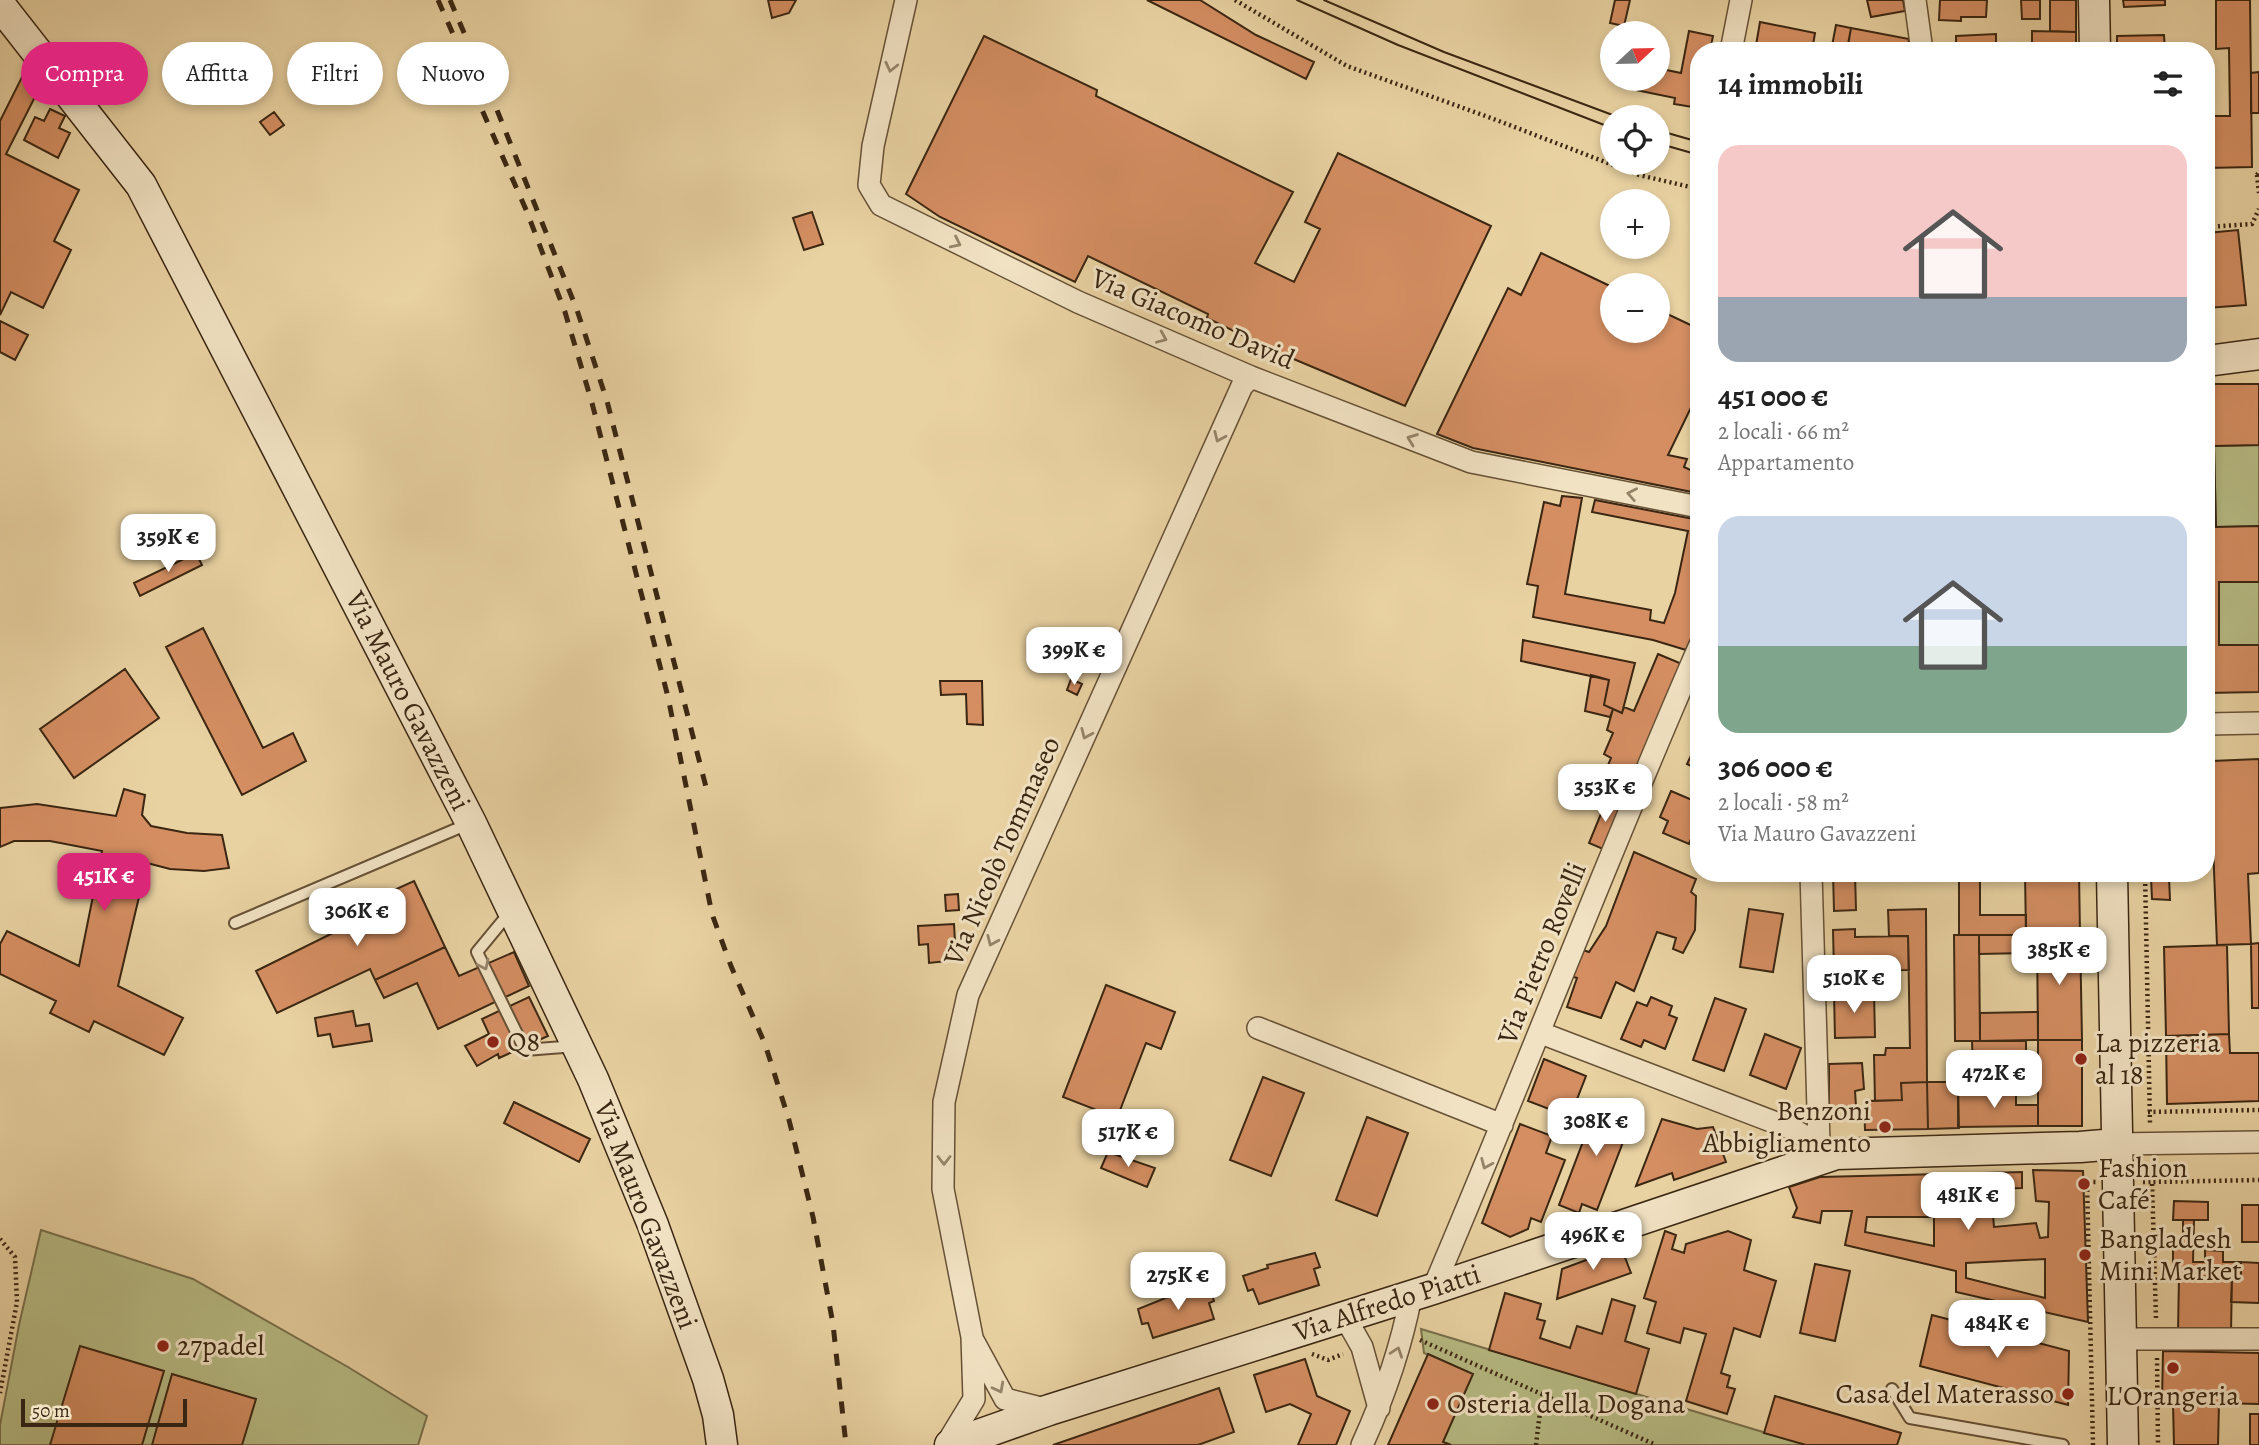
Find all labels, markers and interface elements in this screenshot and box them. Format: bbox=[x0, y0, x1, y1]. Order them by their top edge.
north arrow bbox=[1600, 21, 1670, 91]
map controls bbox=[1600, 21, 1670, 343]
chip: Compra bbox=[21, 42, 148, 105]
chip: Affitta bbox=[162, 42, 273, 105]
chip: Filtri bbox=[287, 42, 383, 105]
chip: Nuovo bbox=[397, 42, 509, 105]
one-way arrow bbox=[885, 61, 899, 73]
text: 14 immobili bbox=[1718, 64, 1863, 104]
icon: filters bbox=[2149, 65, 2187, 103]
button: locate bbox=[1600, 105, 1670, 175]
button: + bbox=[1600, 189, 1670, 259]
icon: home bbox=[1890, 191, 2016, 317]
one-way arrow bbox=[949, 234, 961, 248]
street label: Via Giacomo David bbox=[1085, 259, 1301, 379]
button: − bbox=[1600, 273, 1670, 343]
one-way arrow bbox=[1155, 330, 1167, 344]
text: 451 000 € bbox=[1718, 376, 1829, 416]
text: 2 locali · 66 m² bbox=[1718, 416, 1849, 447]
one-way arrow bbox=[1213, 430, 1227, 442]
one-way arrow bbox=[1407, 433, 1419, 447]
text: Appartamento bbox=[1718, 447, 1854, 478]
one-way arrow bbox=[1626, 487, 1638, 502]
pin: 359K € bbox=[111, 514, 225, 574]
text: 359K € bbox=[137, 521, 199, 552]
icon: home bbox=[1890, 562, 2016, 688]
street label: Via Mauro Gavazzeni bbox=[336, 584, 480, 817]
pin: 399K € bbox=[1017, 628, 1131, 687]
text: 399K € bbox=[1042, 634, 1106, 665]
one-way arrow bbox=[1080, 726, 1094, 739]
street label: Via Nicolò Tommaseo bbox=[934, 731, 1070, 972]
text: 306 000 € bbox=[1718, 747, 1833, 787]
pin: 353K € bbox=[1548, 764, 1662, 824]
text: 353K € bbox=[1574, 771, 1636, 802]
text: 2 locali · 58 m² bbox=[1718, 787, 1849, 818]
text: Via Mauro Gavazzeni bbox=[1718, 818, 1916, 849]
pin: 451K € bbox=[47, 853, 161, 913]
street label: Via Pietro Rovelli bbox=[1488, 856, 1596, 1051]
text: 451K € bbox=[73, 860, 135, 891]
pin: 306K € bbox=[300, 888, 414, 948]
text: 306K € bbox=[325, 895, 389, 926]
pin: 385K € bbox=[2002, 928, 2116, 987]
one-way arrow bbox=[986, 934, 1000, 946]
text: 385K € bbox=[2027, 934, 2091, 965]
pin: 510K € bbox=[1797, 956, 1911, 1015]
one-way arrow bbox=[475, 958, 489, 970]
text: 510K € bbox=[1823, 962, 1885, 993]
place label: Q8 bbox=[507, 1023, 540, 1061]
place label: La pizzeria al 18 bbox=[2095, 1024, 2220, 1094]
marker: Q8 bbox=[485, 1034, 501, 1050]
pin: 472K € bbox=[1937, 1050, 2051, 1110]
marker: La pizzeria al 18 bbox=[2073, 1051, 2089, 1067]
text: 472K € bbox=[1962, 1057, 2026, 1088]
place label: Benzoni Abbigliamento bbox=[1702, 1092, 1871, 1162]
street label: Via Mauro Gavazzeni bbox=[585, 1095, 707, 1335]
pin: 308K € bbox=[1539, 1098, 1653, 1158]
text: 308K € bbox=[1564, 1105, 1628, 1136]
pin: 517K € bbox=[1071, 1110, 1185, 1169]
text: 517K € bbox=[1098, 1116, 1158, 1147]
marker: Benzoni Abbigliamento bbox=[1877, 1119, 1893, 1135]
place label: Fashion Café bbox=[2098, 1149, 2188, 1219]
one-way arrow bbox=[936, 1155, 951, 1166]
one-way arrow bbox=[1480, 1156, 1494, 1169]
pin: 481K € bbox=[1911, 1172, 2025, 1232]
marker: Fashion Café bbox=[2076, 1176, 2092, 1192]
text: 481K € bbox=[1937, 1179, 1999, 1210]
pin: 496K € bbox=[1536, 1212, 1650, 1272]
text: 496K € bbox=[1561, 1219, 1625, 1250]
place label: Bangladesh Mini Market bbox=[2099, 1220, 2241, 1290]
marker: Bangladesh Mini Market bbox=[2077, 1247, 2093, 1263]
pin: 275K € bbox=[1121, 1252, 1235, 1312]
street label: Via Alfredo Piatti bbox=[1288, 1255, 1485, 1351]
text: 275K € bbox=[1146, 1259, 1210, 1290]
pin: 484K € bbox=[1940, 1300, 2054, 1360]
text: 484K € bbox=[1965, 1307, 2029, 1338]
place label: 27padel bbox=[177, 1327, 264, 1365]
marker: 27padel bbox=[155, 1338, 171, 1354]
one-way arrow bbox=[1389, 1347, 1403, 1359]
marker: L'Orangeria bbox=[2165, 1360, 2181, 1376]
place label: Casa del Materasso bbox=[1835, 1375, 2054, 1413]
place label: L'Orangeria bbox=[2107, 1377, 2239, 1415]
one-way arrow bbox=[991, 1381, 1004, 1393]
place label: Osteria della Dogana bbox=[1447, 1385, 1685, 1423]
marker: Casa del Materasso bbox=[2060, 1386, 2076, 1402]
scale bar bbox=[21, 1396, 187, 1428]
marker: Osteria della Dogana bbox=[1425, 1396, 1441, 1412]
text: 50 m bbox=[32, 1398, 70, 1424]

